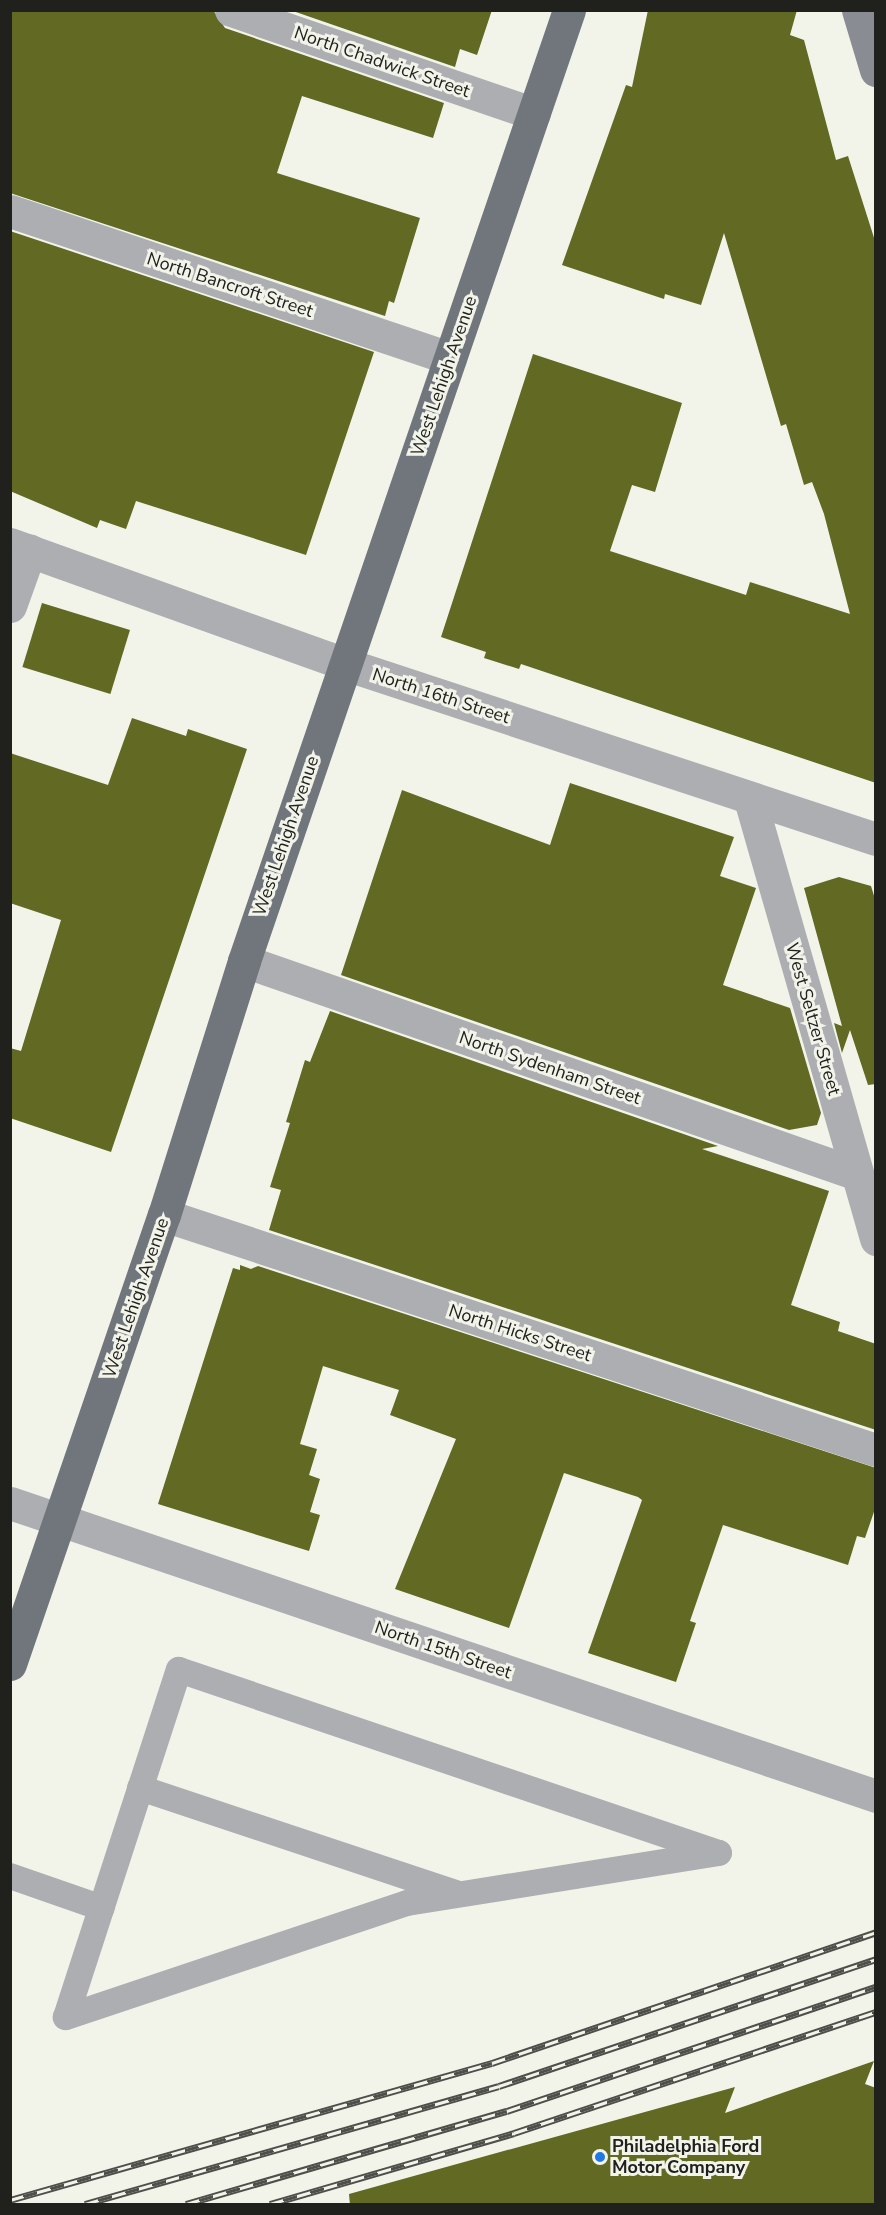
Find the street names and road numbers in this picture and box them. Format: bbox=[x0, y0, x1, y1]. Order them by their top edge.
street label: North Chadwick Street bbox=[291, 22, 473, 102]
street label: North Bancroft Street bbox=[144, 248, 316, 322]
street label: West Lehigh Avenue bbox=[406, 293, 482, 459]
street label: North 16th Street bbox=[370, 664, 512, 728]
street label: West Lehigh Avenue bbox=[248, 753, 324, 919]
street label: West Seltzer Street bbox=[781, 940, 845, 1098]
street label: North Sydenham Street bbox=[456, 1027, 644, 1109]
street label: West Lehigh Avenue bbox=[98, 1215, 174, 1381]
street label: North Hicks Street bbox=[446, 1300, 594, 1366]
street label: North 15th Street bbox=[372, 1616, 514, 1684]

